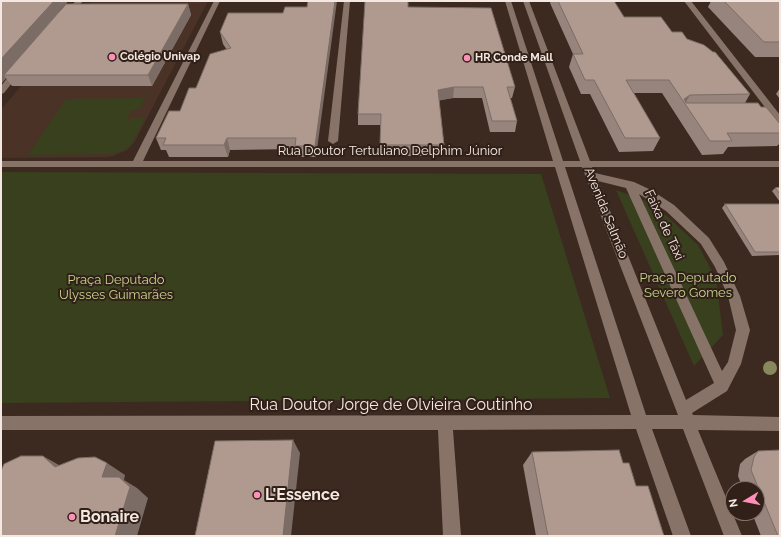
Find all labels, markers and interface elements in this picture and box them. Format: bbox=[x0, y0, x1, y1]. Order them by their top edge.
place label: Colégio Univap bbox=[120, 50, 200, 64]
place label: HR Conde Mall bbox=[475, 51, 553, 65]
marker: Colégio Univap bbox=[107, 52, 117, 62]
marker: HR Conde Mall bbox=[462, 53, 472, 63]
street label: Rua Doutor Tertuliano Delphim Júnior bbox=[278, 143, 502, 159]
street label: Avenida Salmão bbox=[581, 165, 631, 261]
street label: Faixa de Táxi bbox=[641, 187, 687, 263]
park label: Praça Deputado Severo Gomes bbox=[639, 270, 737, 301]
park label: Praça Deputado Ulysses Guimarães bbox=[59, 272, 173, 303]
street label: Rua Doutor Jorge de Olvieira Coutinho bbox=[249, 395, 533, 415]
north arrow bbox=[725, 481, 765, 521]
place label: L'Essence bbox=[265, 485, 340, 505]
marker: L'Essence bbox=[252, 490, 262, 500]
text: N bbox=[727, 498, 741, 508]
place label: Bonaire bbox=[80, 507, 139, 527]
marker: Bonaire bbox=[67, 512, 77, 522]

